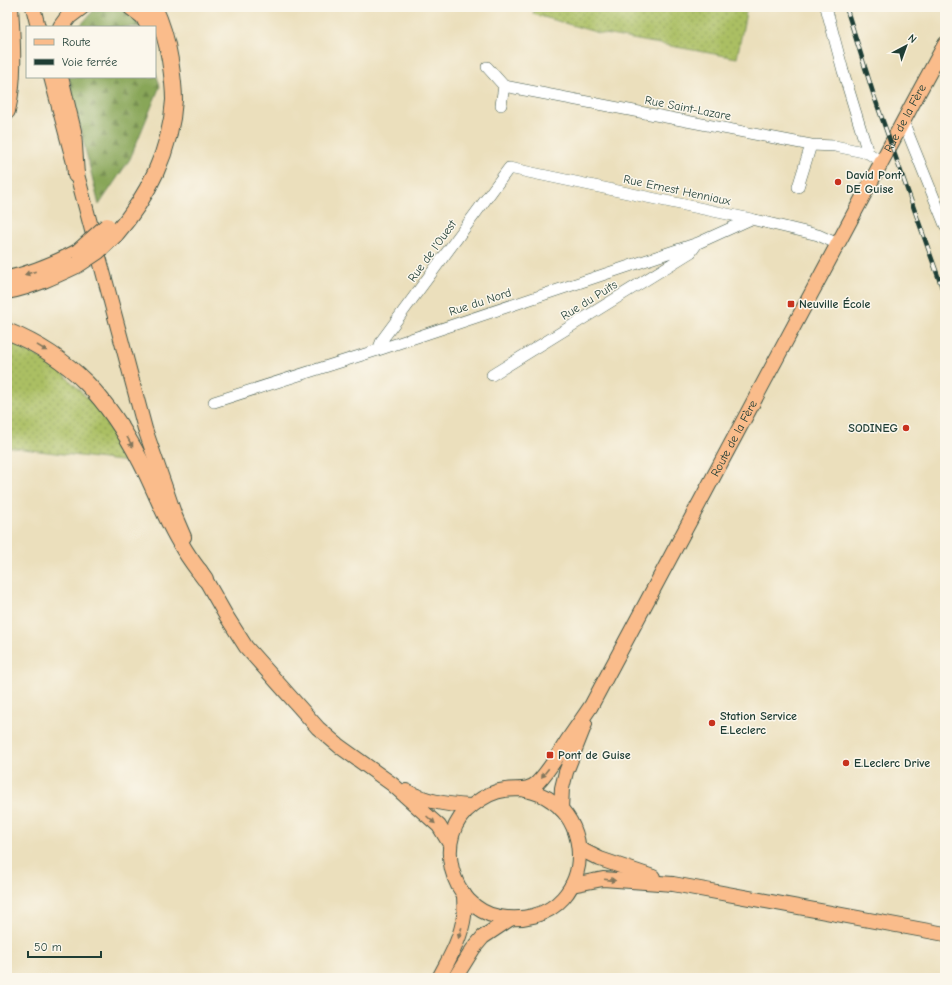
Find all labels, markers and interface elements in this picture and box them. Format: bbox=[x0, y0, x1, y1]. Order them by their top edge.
legend bbox=[26, 26, 156, 78]
north arrow bbox=[886, 26, 926, 66]
text: N bbox=[905, 32, 919, 46]
text: Route bbox=[62, 35, 91, 49]
text: Voie ferrée bbox=[62, 55, 117, 69]
street label: Rue de la Fère bbox=[881, 82, 929, 155]
street label: Rue Saint-Lazare bbox=[644, 93, 732, 123]
place label: David Pont DE Guise bbox=[846, 168, 902, 196]
street label: Rue Ernest Henniaux bbox=[622, 172, 732, 208]
marker: David Pont DE Guise bbox=[833, 177, 843, 187]
street label: Rue de l'Ouest bbox=[405, 217, 459, 285]
one-way arrow bbox=[24, 270, 36, 276]
street label: Rue du Puits bbox=[558, 277, 620, 323]
street label: Rue du Nord bbox=[447, 285, 513, 319]
place label: Neuville École bbox=[799, 297, 871, 311]
marker: Neuville École bbox=[786, 299, 796, 309]
one-way arrow bbox=[36, 345, 48, 352]
street label: Route de la Fère bbox=[708, 398, 760, 479]
place label: SODINEG bbox=[848, 421, 899, 435]
marker: SODINEG bbox=[901, 423, 911, 433]
one-way arrow bbox=[126, 436, 133, 448]
place label: Station Service E.Leclerc bbox=[720, 709, 797, 737]
marker: Station Service E.Leclerc bbox=[707, 718, 717, 728]
place label: Pont de Guise bbox=[558, 748, 631, 762]
marker: Pont de Guise bbox=[545, 750, 555, 760]
place label: E.Leclerc Drive bbox=[854, 756, 930, 770]
marker: E.Leclerc Drive bbox=[841, 758, 851, 768]
one-way arrow bbox=[541, 767, 549, 778]
one-way arrow bbox=[426, 815, 437, 824]
one-way arrow bbox=[604, 876, 616, 883]
one-way arrow bbox=[457, 927, 463, 939]
scale bar bbox=[28, 933, 101, 959]
text: 50 m bbox=[34, 940, 62, 954]

